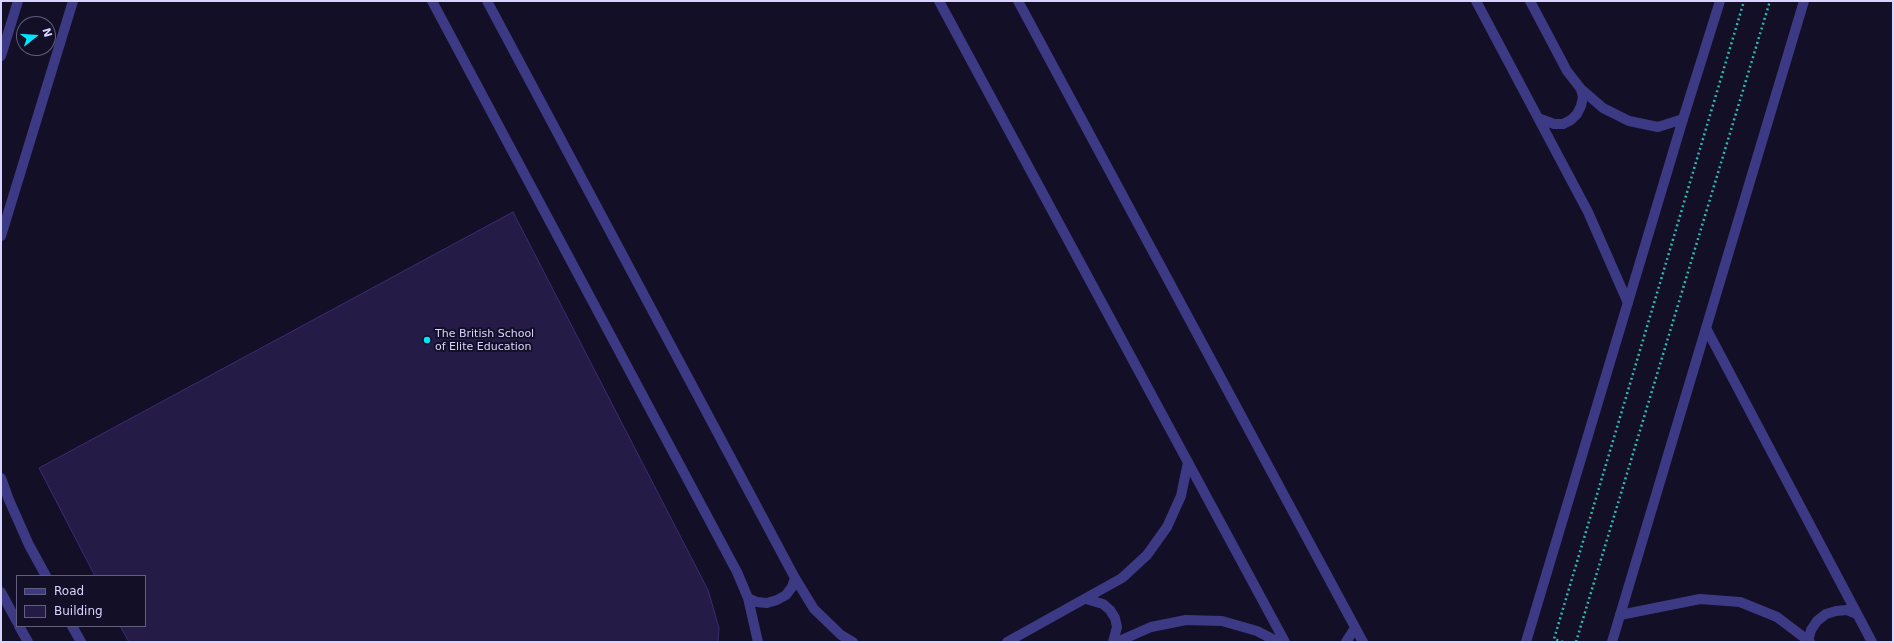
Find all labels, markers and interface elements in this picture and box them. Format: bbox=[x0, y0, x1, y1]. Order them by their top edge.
north arrow bbox=[16, 16, 56, 56]
text: N bbox=[39, 26, 55, 39]
place label: The British School of Elite Education bbox=[435, 327, 534, 353]
marker: The British School of Elite Education bbox=[422, 335, 432, 345]
legend bbox=[16, 575, 146, 627]
text: Road bbox=[54, 584, 84, 598]
text: Building bbox=[54, 604, 103, 618]

